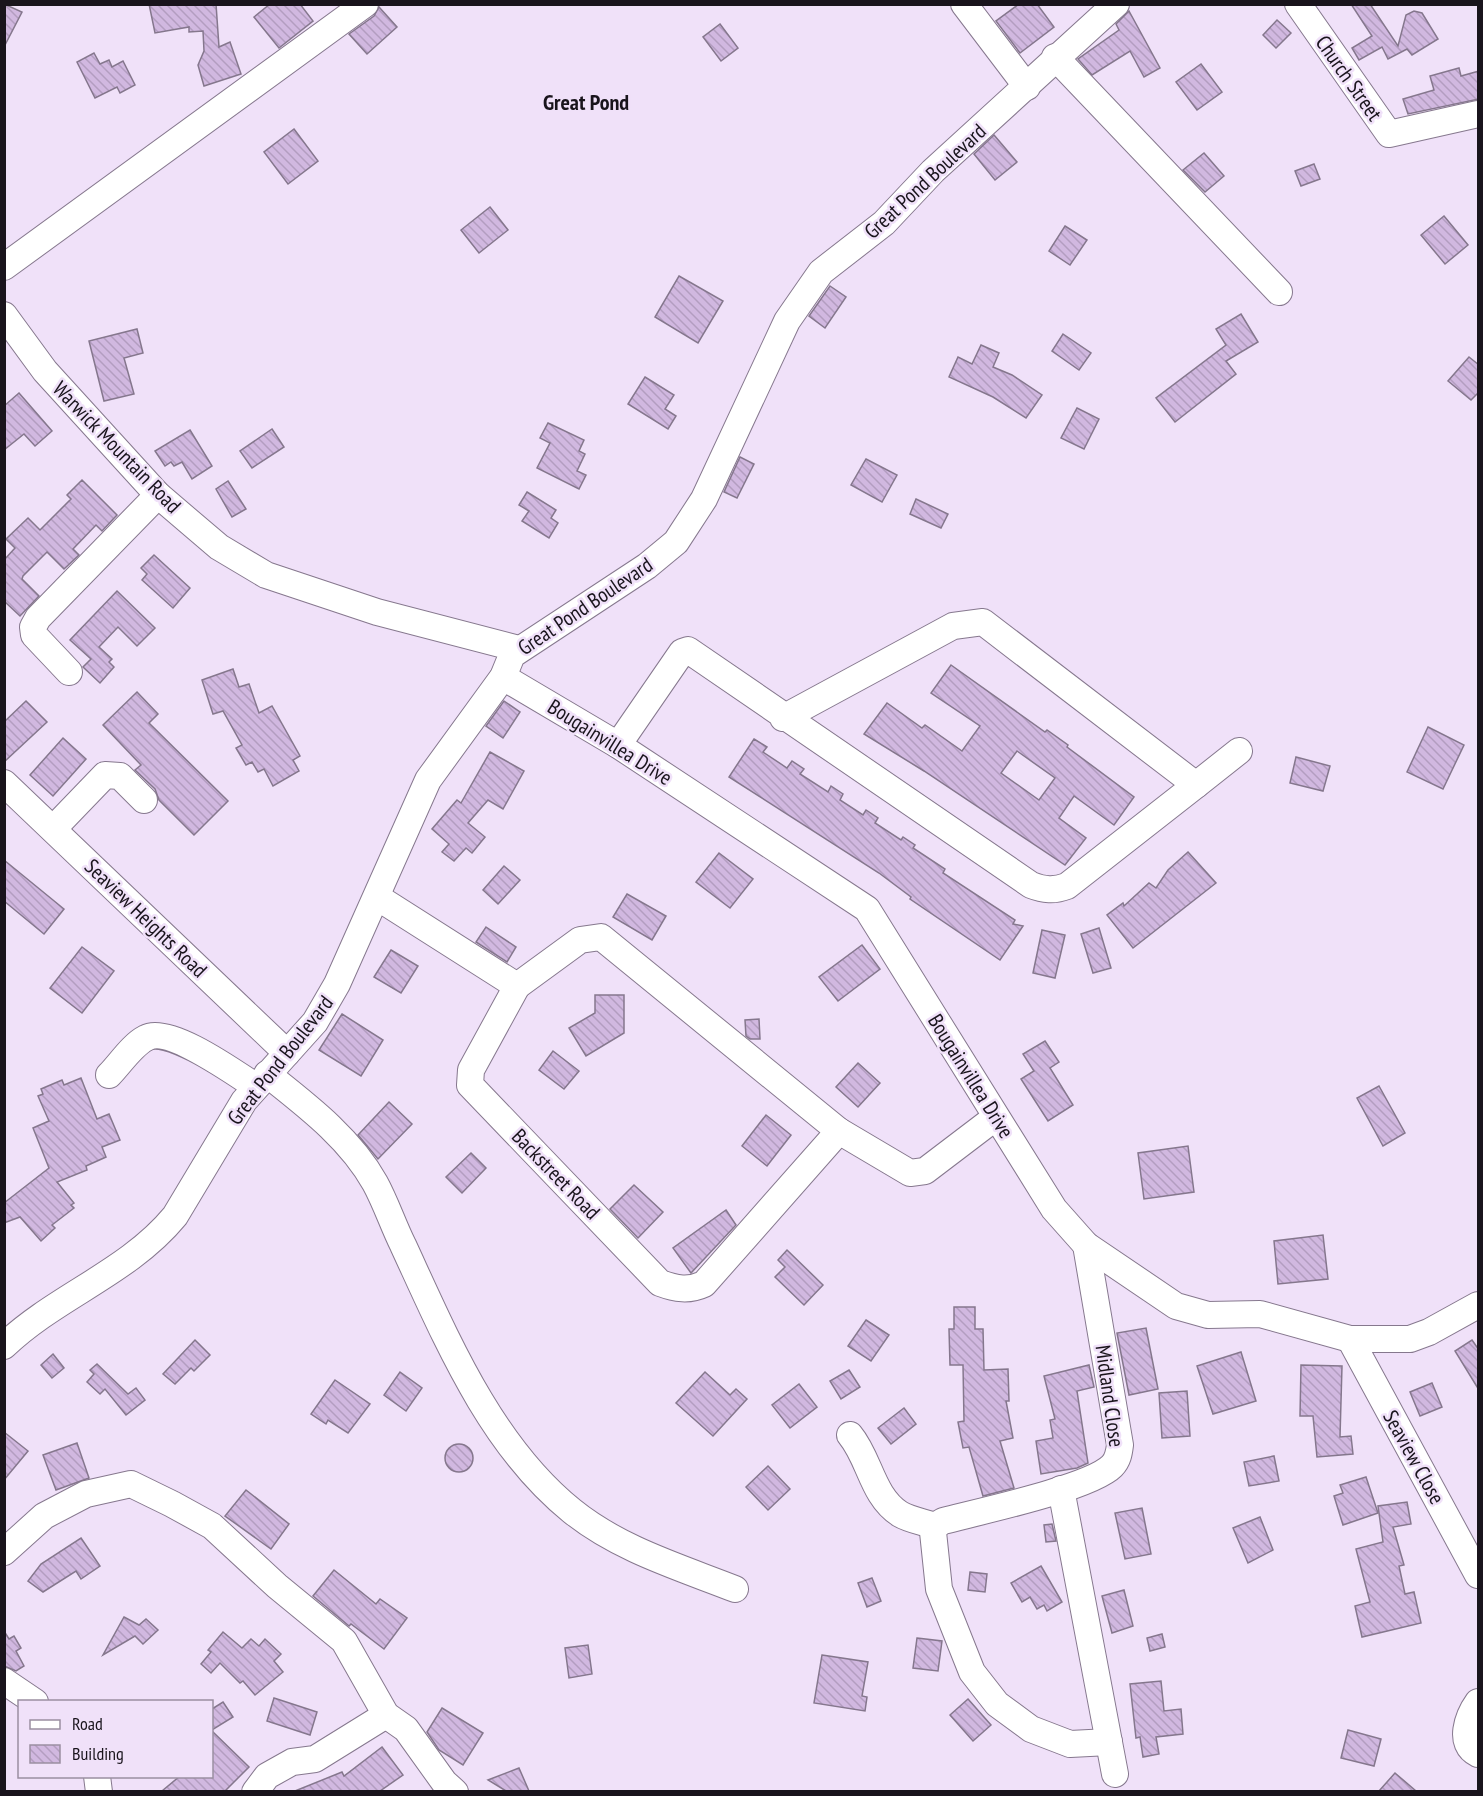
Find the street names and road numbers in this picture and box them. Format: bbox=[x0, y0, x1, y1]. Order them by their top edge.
street label: Church Street bbox=[1310, 30, 1388, 126]
street label: Great Pond Boulevard bbox=[858, 118, 992, 244]
street label: Warwick Mountain Road bbox=[47, 375, 187, 519]
street label: Great Pond Boulevard bbox=[512, 551, 658, 661]
street label: Bougainvillea Drive bbox=[543, 693, 677, 791]
street label: Seaview Heights Road bbox=[79, 853, 213, 983]
street label: Great Pond Boulevard bbox=[221, 990, 339, 1130]
street label: Bougainvillea Drive bbox=[922, 1009, 1020, 1143]
street label: Backstreet Road bbox=[506, 1123, 606, 1225]
street label: Midland Close bbox=[1090, 1343, 1130, 1449]
street label: Seaview Close bbox=[1377, 1405, 1451, 1509]

